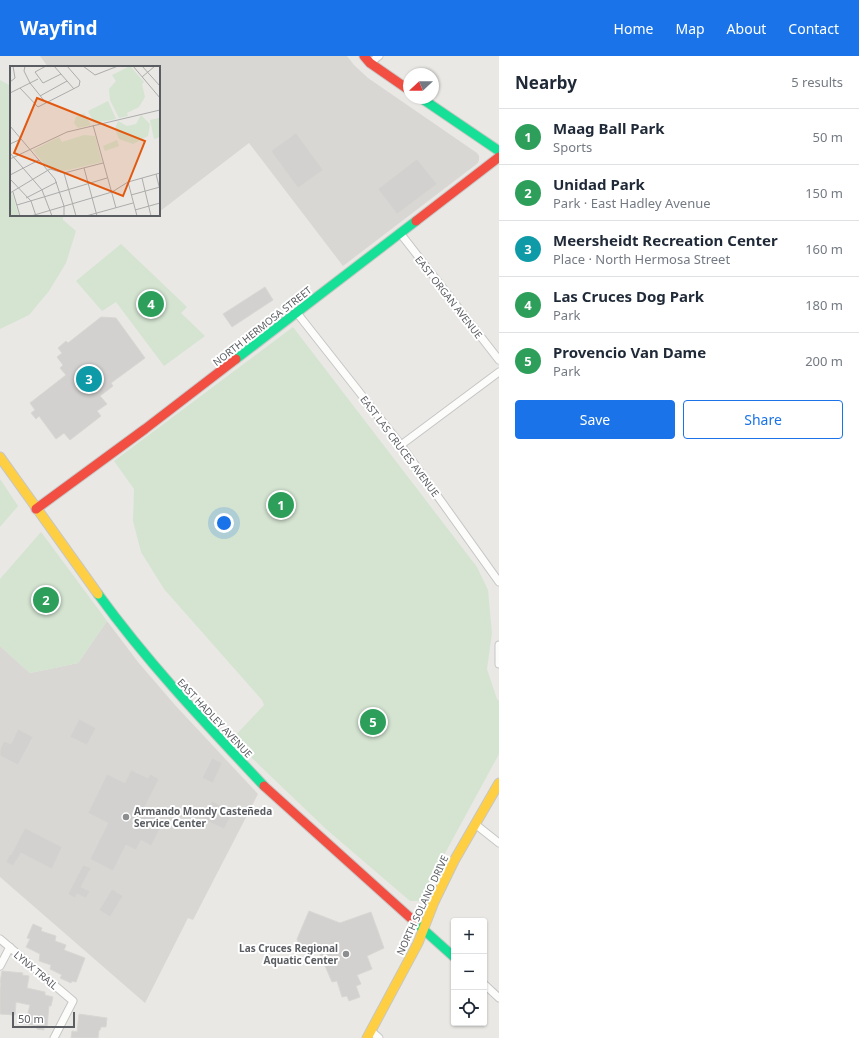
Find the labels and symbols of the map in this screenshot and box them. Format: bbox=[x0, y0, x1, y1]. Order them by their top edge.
inset map bbox=[10, 66, 160, 216]
north arrow bbox=[403, 68, 439, 104]
street label: EAST ORGAN AVENUE bbox=[412, 253, 486, 341]
street label: NORTH HERMOSA STREET bbox=[210, 283, 315, 369]
pin: 4 bbox=[138, 289, 164, 319]
pin: 3 bbox=[76, 364, 102, 394]
street label: EAST LAS CRUCES AVENUE bbox=[357, 393, 443, 499]
pin: 1 bbox=[268, 490, 294, 520]
your location bbox=[214, 513, 234, 533]
pin: 2 bbox=[33, 585, 59, 615]
street label: EAST HADLEY AVENUE bbox=[174, 675, 256, 761]
pin: 5 bbox=[360, 707, 386, 737]
place label: Armando Mondy Casteñeda Service Center bbox=[134, 804, 272, 830]
marker: Armando Mondy Casteñeda Service Center bbox=[121, 812, 131, 822]
street label: NORTH SOLANO DRIVE bbox=[393, 853, 451, 957]
place label: Las Cruces Regional Aquatic Center bbox=[239, 941, 339, 967]
street label: LYNX TRAIL bbox=[11, 947, 61, 993]
marker: Las Cruces Regional Aquatic Center bbox=[341, 949, 351, 959]
scale bar bbox=[12, 1010, 75, 1029]

